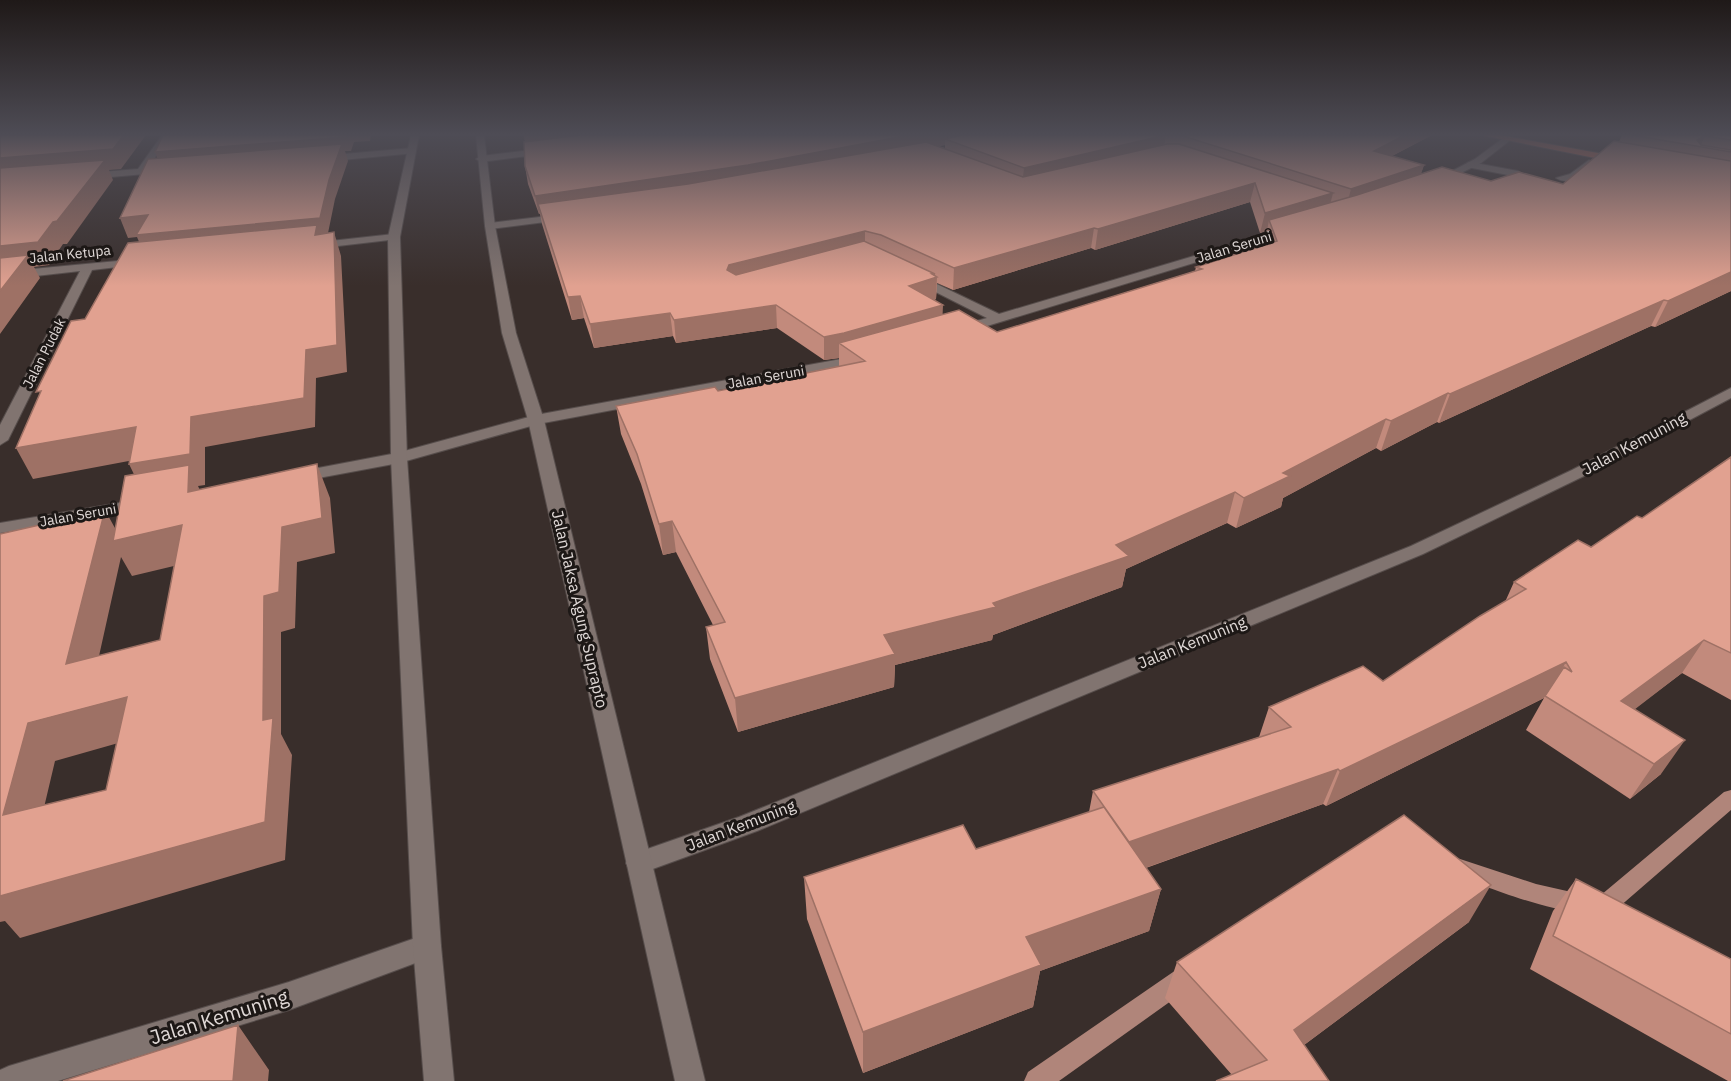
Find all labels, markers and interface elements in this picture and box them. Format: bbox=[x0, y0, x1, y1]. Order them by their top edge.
street label: Jalan Seruni bbox=[1194, 227, 1274, 267]
street label: Jalan Ketupa bbox=[28, 241, 112, 267]
street label: Jalan Pudak bbox=[19, 314, 70, 391]
street label: Jalan Seruni bbox=[726, 361, 806, 393]
street label: Jalan Kemuning bbox=[1579, 407, 1690, 479]
street label: Jalan Seruni bbox=[38, 499, 118, 531]
street label: Jalan Jaksa Agung Suprapto bbox=[548, 508, 613, 710]
street label: Jalan Kemuning bbox=[1135, 611, 1249, 673]
street label: Jalan Kemuning bbox=[684, 795, 799, 855]
street label: Jalan Kemuning bbox=[146, 983, 292, 1050]

